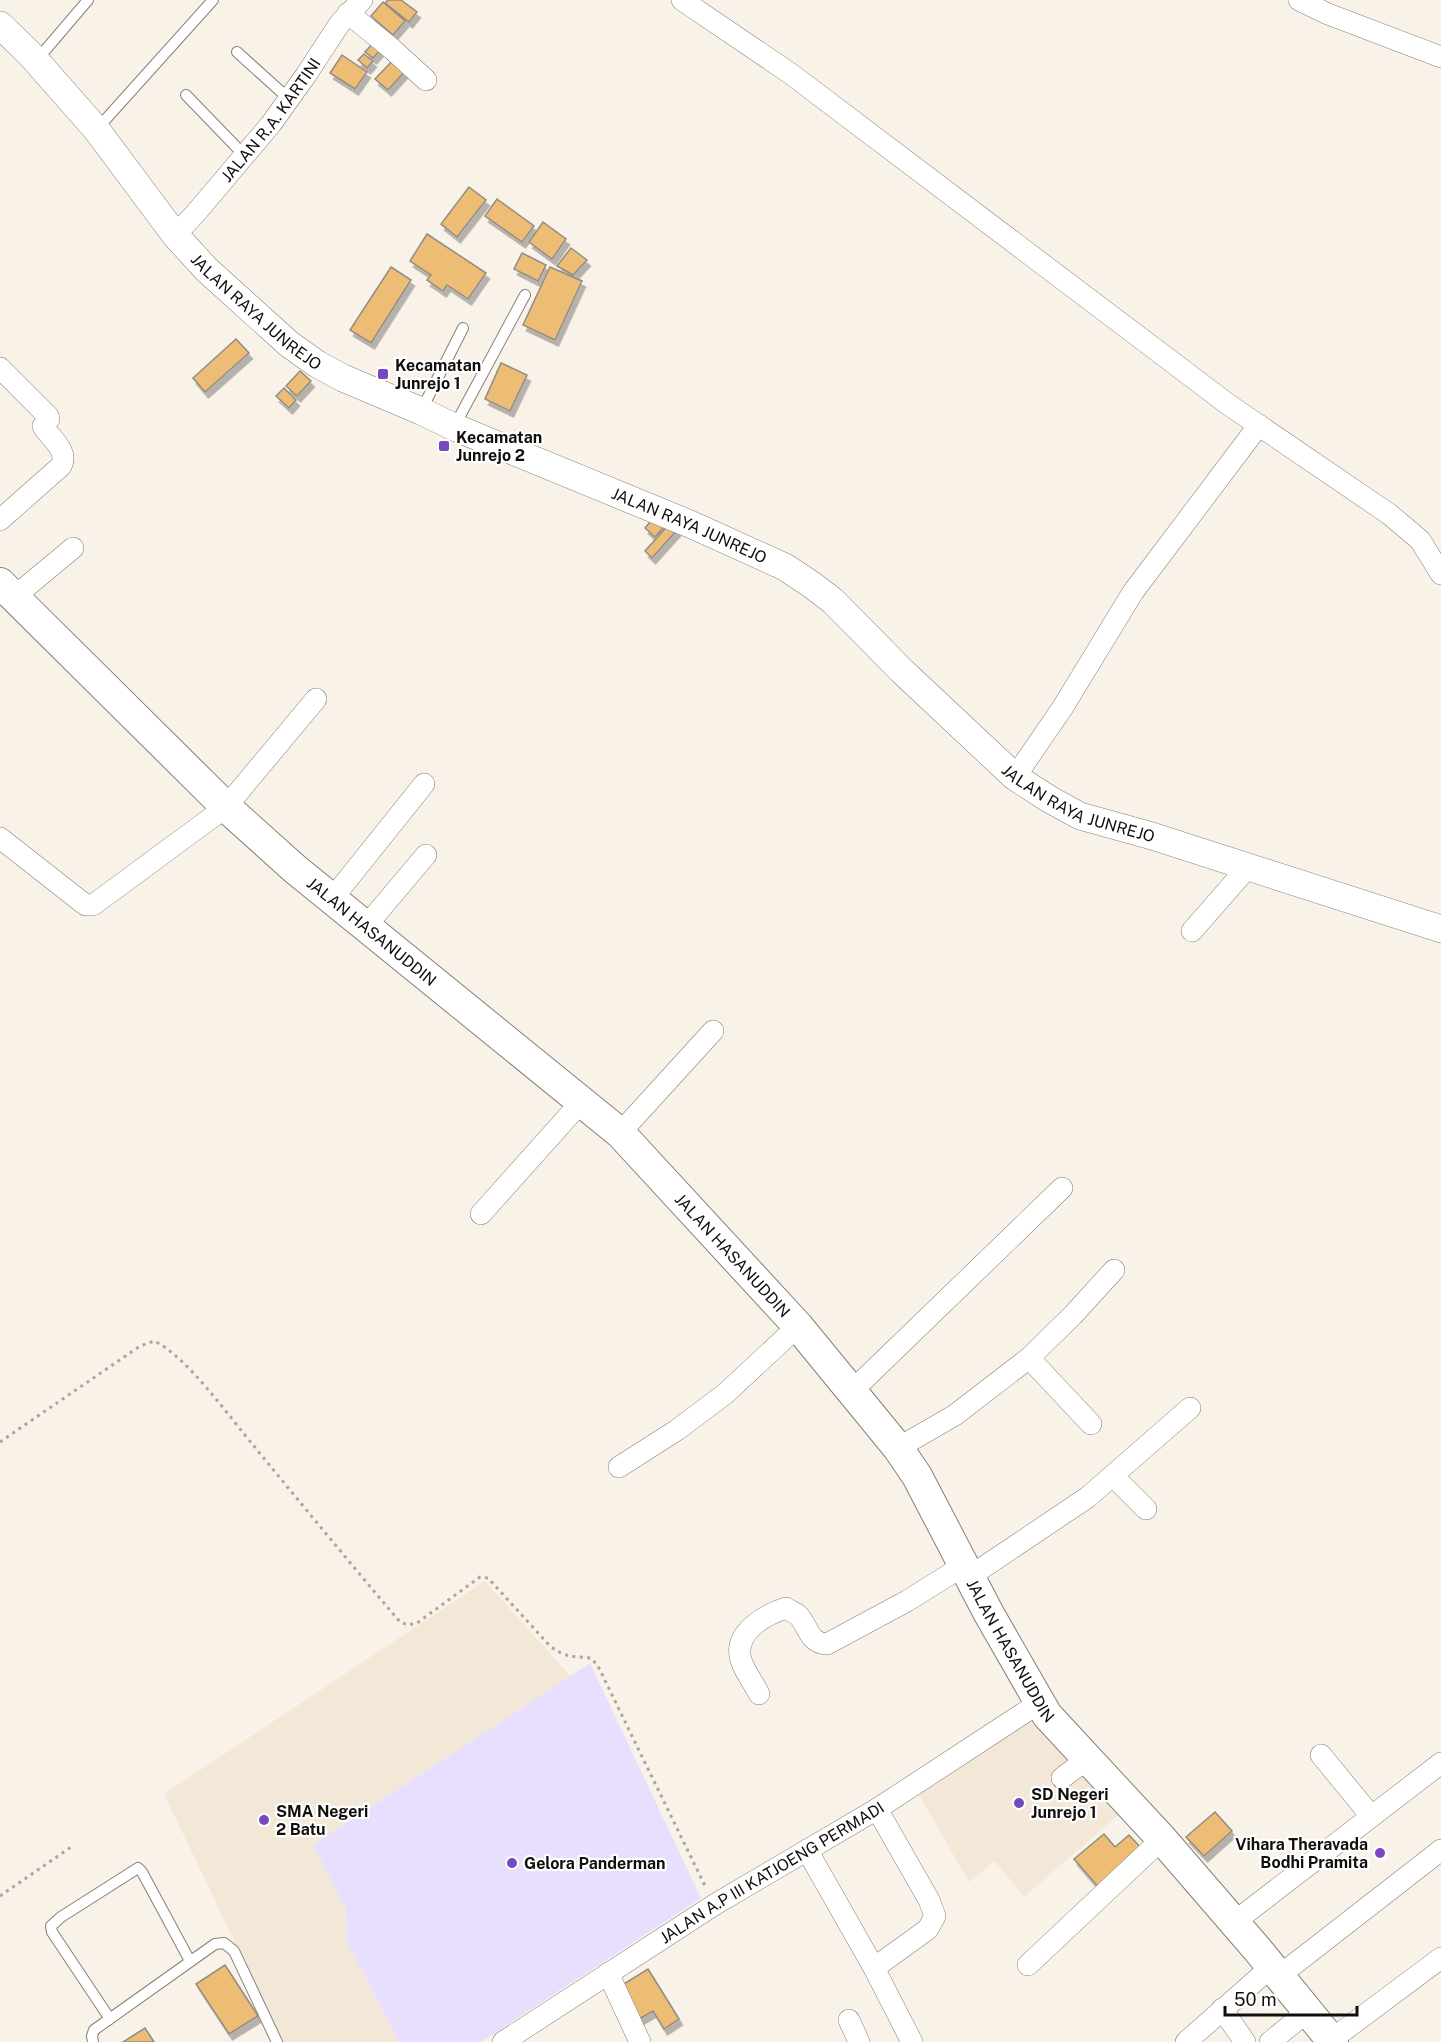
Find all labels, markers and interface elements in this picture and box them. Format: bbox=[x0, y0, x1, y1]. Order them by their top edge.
street label: JALAN R.A. KARTINI bbox=[217, 54, 325, 186]
street label: JALAN RAYA JUNREJO bbox=[187, 250, 325, 374]
place label: Kecamatan Junrejo 1 bbox=[395, 356, 481, 393]
marker: Kecamatan Junrejo 1 bbox=[376, 367, 390, 381]
place label: Kecamatan Junrejo 2 bbox=[456, 428, 542, 465]
marker: Kecamatan Junrejo 2 bbox=[437, 439, 451, 453]
street label: JALAN RAYA JUNREJO bbox=[609, 484, 770, 568]
street label: JALAN RAYA JUNREJO bbox=[998, 761, 1157, 846]
street label: JALAN HASANUDDIN bbox=[303, 874, 440, 990]
street label: JALAN HASANUDDIN bbox=[671, 1190, 794, 1321]
street label: JALAN HASANUDDIN bbox=[963, 1576, 1058, 1727]
place label: SD Negeri Junrejo 1 bbox=[1031, 1785, 1109, 1822]
marker: SD Negeri Junrejo 1 bbox=[1012, 1796, 1026, 1810]
street label: JALAN A.P III KATJOENG PERMADI bbox=[656, 1798, 888, 1948]
place label: SMA Negeri 2 Batu bbox=[276, 1802, 368, 1839]
marker: SMA Negeri 2 Batu bbox=[257, 1813, 271, 1827]
place label: Vihara Theravada Bodhi Pramita bbox=[1235, 1835, 1368, 1872]
marker: Vihara Theravada Bodhi Pramita bbox=[1373, 1846, 1387, 1860]
place label: Gelora Panderman bbox=[524, 1854, 666, 1873]
marker: Gelora Panderman bbox=[505, 1856, 519, 1870]
scale bar bbox=[1225, 1979, 1357, 2017]
text: 50 m bbox=[1234, 1989, 1277, 2010]

